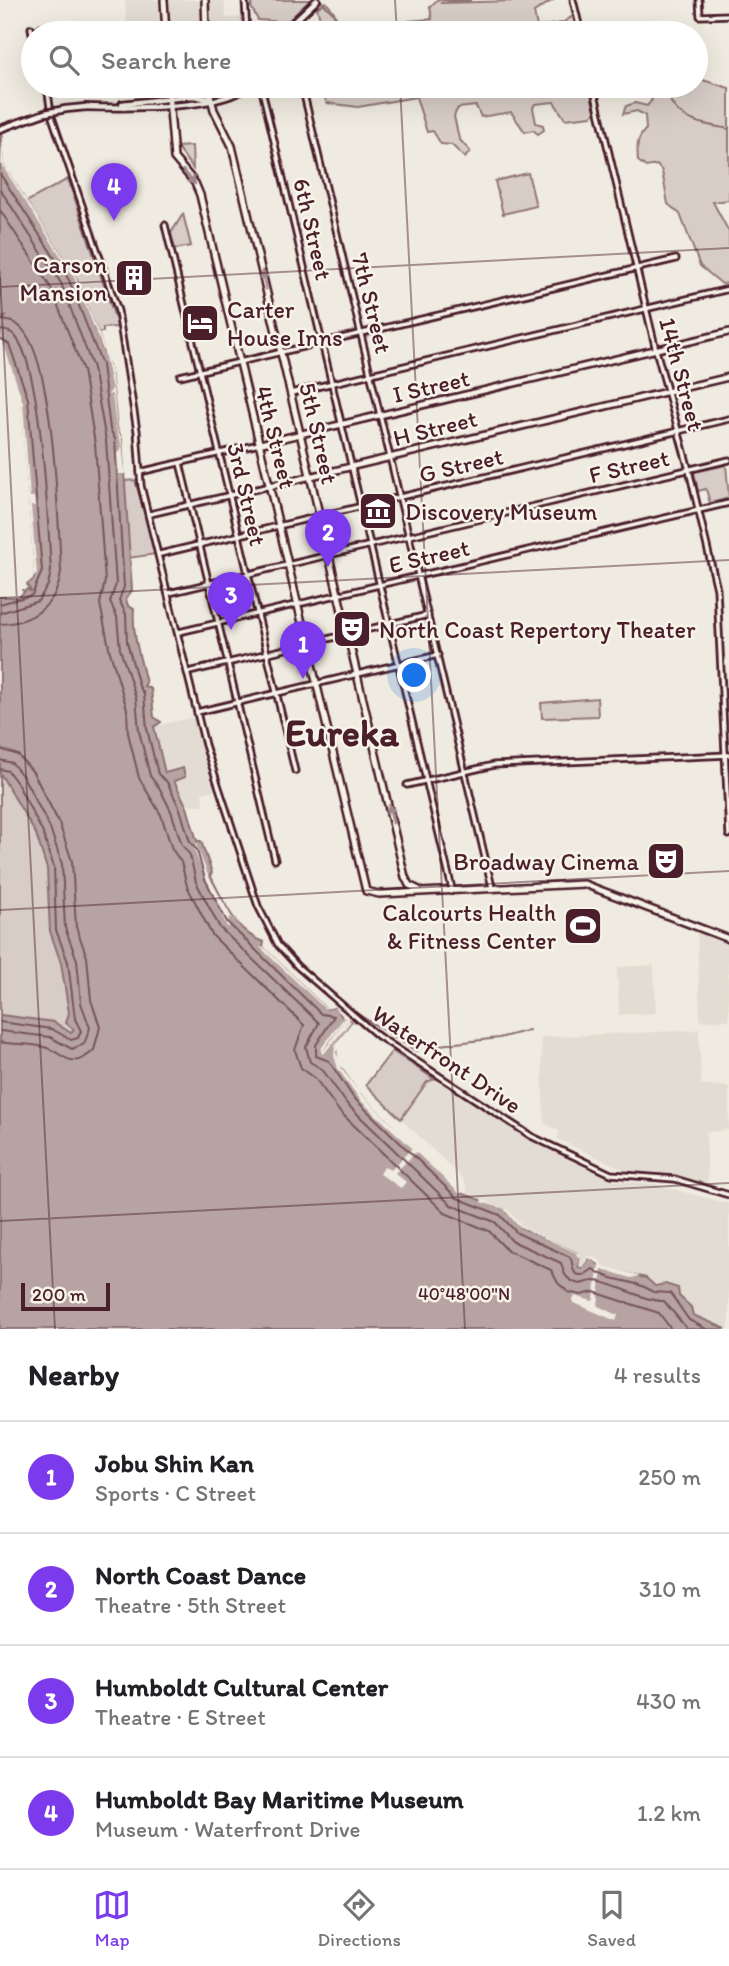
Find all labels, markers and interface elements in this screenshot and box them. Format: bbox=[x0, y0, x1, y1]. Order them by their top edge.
search box bbox=[21, 21, 708, 98]
icon: search bbox=[45, 41, 83, 79]
text: Search here bbox=[101, 44, 231, 76]
pin: 4 bbox=[91, 163, 137, 221]
one-way arrow bbox=[181, 168, 197, 186]
street label: 6th Street bbox=[287, 175, 339, 283]
place label: Carson Mansion bbox=[19, 250, 107, 307]
street label: 7th Street bbox=[346, 250, 398, 356]
building icon: Carson Mansion bbox=[113, 257, 155, 299]
one-way arrow bbox=[259, 269, 270, 291]
place label: Carter House Inns bbox=[227, 295, 343, 352]
hotel icon: Carter House Inns bbox=[179, 302, 221, 344]
street label: 14th Street bbox=[653, 314, 711, 434]
street label: I Street bbox=[390, 363, 472, 409]
street label: 5th Street bbox=[293, 379, 345, 487]
street label: 4th Street bbox=[249, 383, 303, 491]
street label: H Street bbox=[390, 404, 480, 452]
street label: 3rd Street bbox=[221, 440, 273, 548]
street label: G Street bbox=[416, 441, 506, 489]
street label: F Street bbox=[586, 443, 672, 489]
museum icon: Discovery Museum bbox=[357, 490, 399, 532]
place label: Discovery Museum bbox=[405, 497, 598, 526]
pin: 2 bbox=[305, 509, 351, 567]
street label: E Street bbox=[386, 533, 472, 579]
pin: 3 bbox=[208, 572, 254, 630]
theatre icon: North Coast Repertory Theater bbox=[331, 608, 373, 650]
place label: North Coast Repertory Theater bbox=[379, 615, 696, 644]
pin: 1 bbox=[280, 621, 326, 679]
your location bbox=[397, 658, 431, 692]
district label: Eureka bbox=[285, 710, 399, 756]
one-way arrow bbox=[385, 803, 396, 825]
theatre icon: Broadway Cinema bbox=[645, 840, 687, 882]
place label: Broadway Cinema bbox=[453, 847, 640, 876]
place label: Calcourts Health & Fitness Center bbox=[382, 898, 556, 955]
sports icon: Calcourts Health & Fitness Center bbox=[562, 905, 604, 947]
street label: Waterfront Drive bbox=[367, 998, 527, 1120]
scale bar bbox=[21, 1280, 110, 1312]
text: 200 m bbox=[32, 1283, 86, 1306]
text: 40°48'00"N bbox=[418, 1283, 510, 1305]
text: Nearby bbox=[28, 1356, 119, 1393]
text: 4 results bbox=[614, 1361, 701, 1389]
text: Jobu Shin Kan bbox=[95, 1447, 254, 1479]
text: 1 bbox=[46, 1463, 56, 1491]
text: 250 m bbox=[638, 1463, 701, 1491]
text: Sports · C Street bbox=[95, 1479, 256, 1507]
text: North Coast Dance bbox=[95, 1559, 306, 1591]
text: 2 bbox=[45, 1575, 57, 1603]
text: 310 m bbox=[639, 1575, 701, 1603]
text: Theatre · 5th Street bbox=[95, 1591, 286, 1619]
text: Humboldt Cultural Center bbox=[95, 1671, 388, 1703]
text: 3 bbox=[45, 1687, 57, 1715]
text: 430 m bbox=[636, 1687, 701, 1715]
text: Theatre · E Street bbox=[95, 1703, 266, 1731]
text: Humboldt Bay Maritime Museum bbox=[95, 1783, 464, 1815]
text: 4 bbox=[44, 1799, 58, 1827]
text: 1.2 km bbox=[637, 1799, 701, 1827]
text: Museum · Waterfront Drive bbox=[95, 1815, 361, 1843]
tab: Map bbox=[93, 1886, 131, 1951]
tab: Directions bbox=[317, 1886, 401, 1951]
tab: Saved bbox=[587, 1886, 636, 1951]

